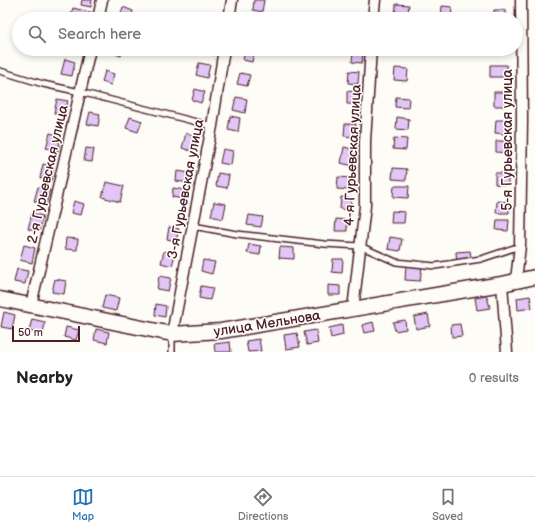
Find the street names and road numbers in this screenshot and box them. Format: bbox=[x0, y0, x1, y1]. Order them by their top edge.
street label: 5-я Гурьевская улица bbox=[499, 69, 516, 211]
street label: 4-я Гурьевская улица bbox=[340, 83, 365, 226]
street label: 2-я Гурьевская улица bbox=[23, 102, 72, 245]
street label: 3-я Гурьевская улица bbox=[164, 117, 208, 260]
street label: улица Мельнова bbox=[213, 307, 322, 340]

